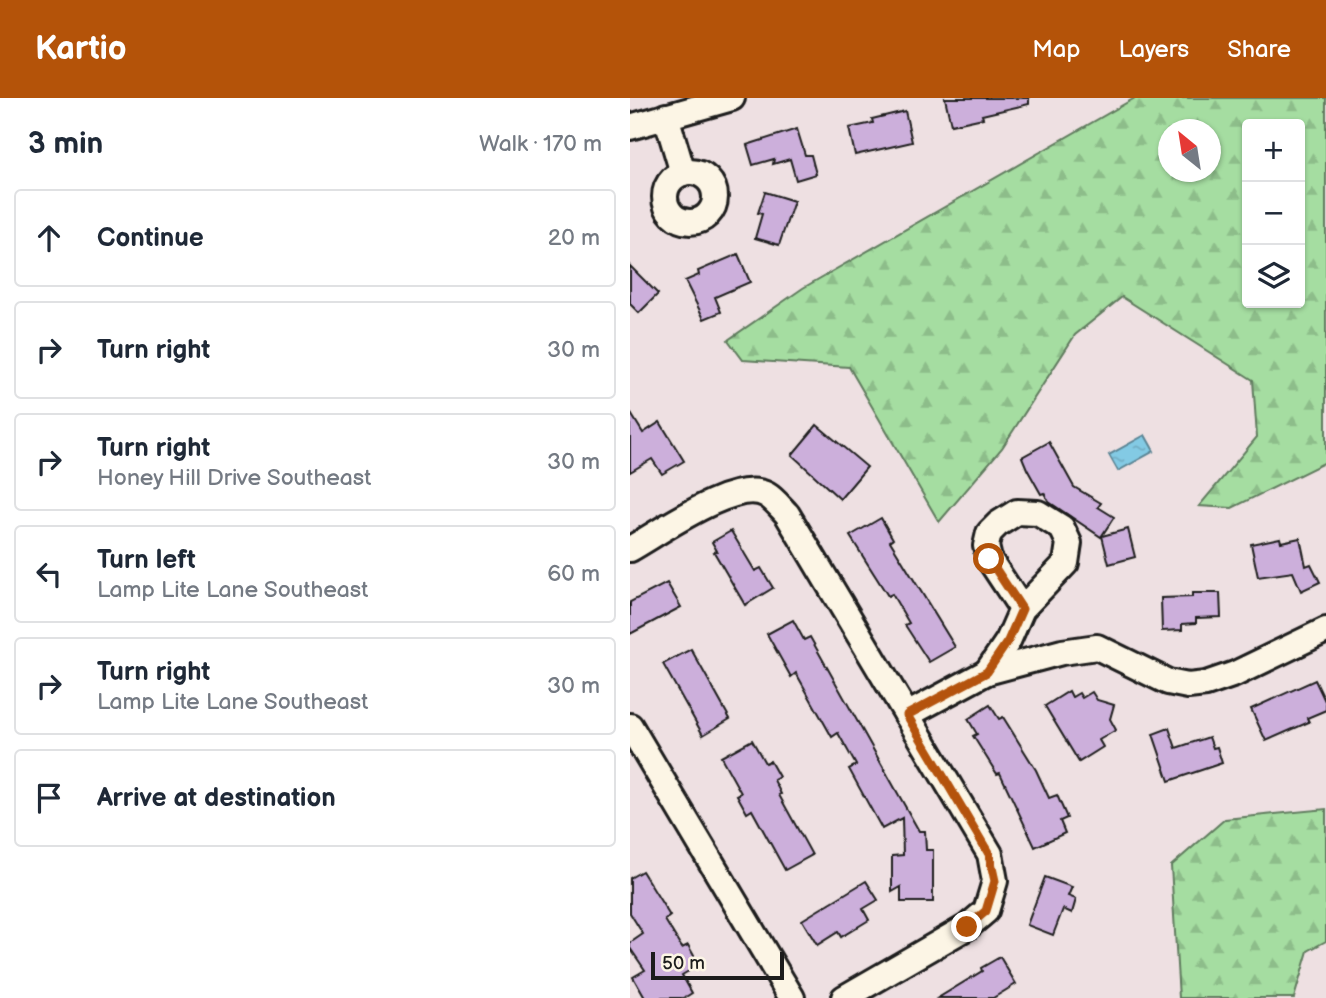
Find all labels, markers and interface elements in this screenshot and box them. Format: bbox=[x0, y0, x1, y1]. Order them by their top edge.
text: Kartio bbox=[35, 29, 127, 69]
text: Map bbox=[1032, 35, 1080, 64]
text: Layers bbox=[1118, 35, 1189, 64]
text: Share bbox=[1227, 35, 1291, 64]
north arrow bbox=[1158, 119, 1221, 182]
map controls bbox=[1242, 119, 1305, 308]
button: + bbox=[1242, 119, 1305, 182]
text: 3 min bbox=[28, 126, 103, 162]
text: Walk · 170 m bbox=[479, 130, 602, 158]
button: − bbox=[1242, 182, 1305, 245]
icon: ahead bbox=[30, 219, 68, 257]
text: Continue bbox=[97, 223, 204, 254]
text: 20 m bbox=[548, 224, 600, 252]
button: layers bbox=[1242, 245, 1305, 308]
icon: right bbox=[30, 331, 68, 369]
text: Turn right bbox=[97, 335, 210, 366]
text: 30 m bbox=[547, 336, 600, 364]
text: Turn right bbox=[97, 433, 210, 464]
icon: right bbox=[30, 443, 68, 481]
text: 30 m bbox=[547, 448, 600, 476]
text: Honey Hill Drive Southeast bbox=[97, 464, 371, 492]
route start bbox=[973, 543, 1004, 574]
text: Turn left bbox=[97, 545, 196, 576]
icon: left bbox=[30, 555, 68, 593]
text: 60 m bbox=[547, 560, 600, 588]
text: Lamp Lite Lane Southeast bbox=[97, 576, 368, 604]
text: Turn right bbox=[97, 657, 210, 688]
icon: right bbox=[30, 667, 68, 705]
text: 30 m bbox=[547, 672, 600, 700]
text: Lamp Lite Lane Southeast bbox=[97, 688, 368, 716]
icon: arrive bbox=[30, 779, 68, 817]
text: Arrive at destination bbox=[97, 783, 336, 814]
route end bbox=[951, 911, 982, 942]
scale bar bbox=[651, 949, 784, 981]
text: 50 m bbox=[662, 952, 705, 975]

